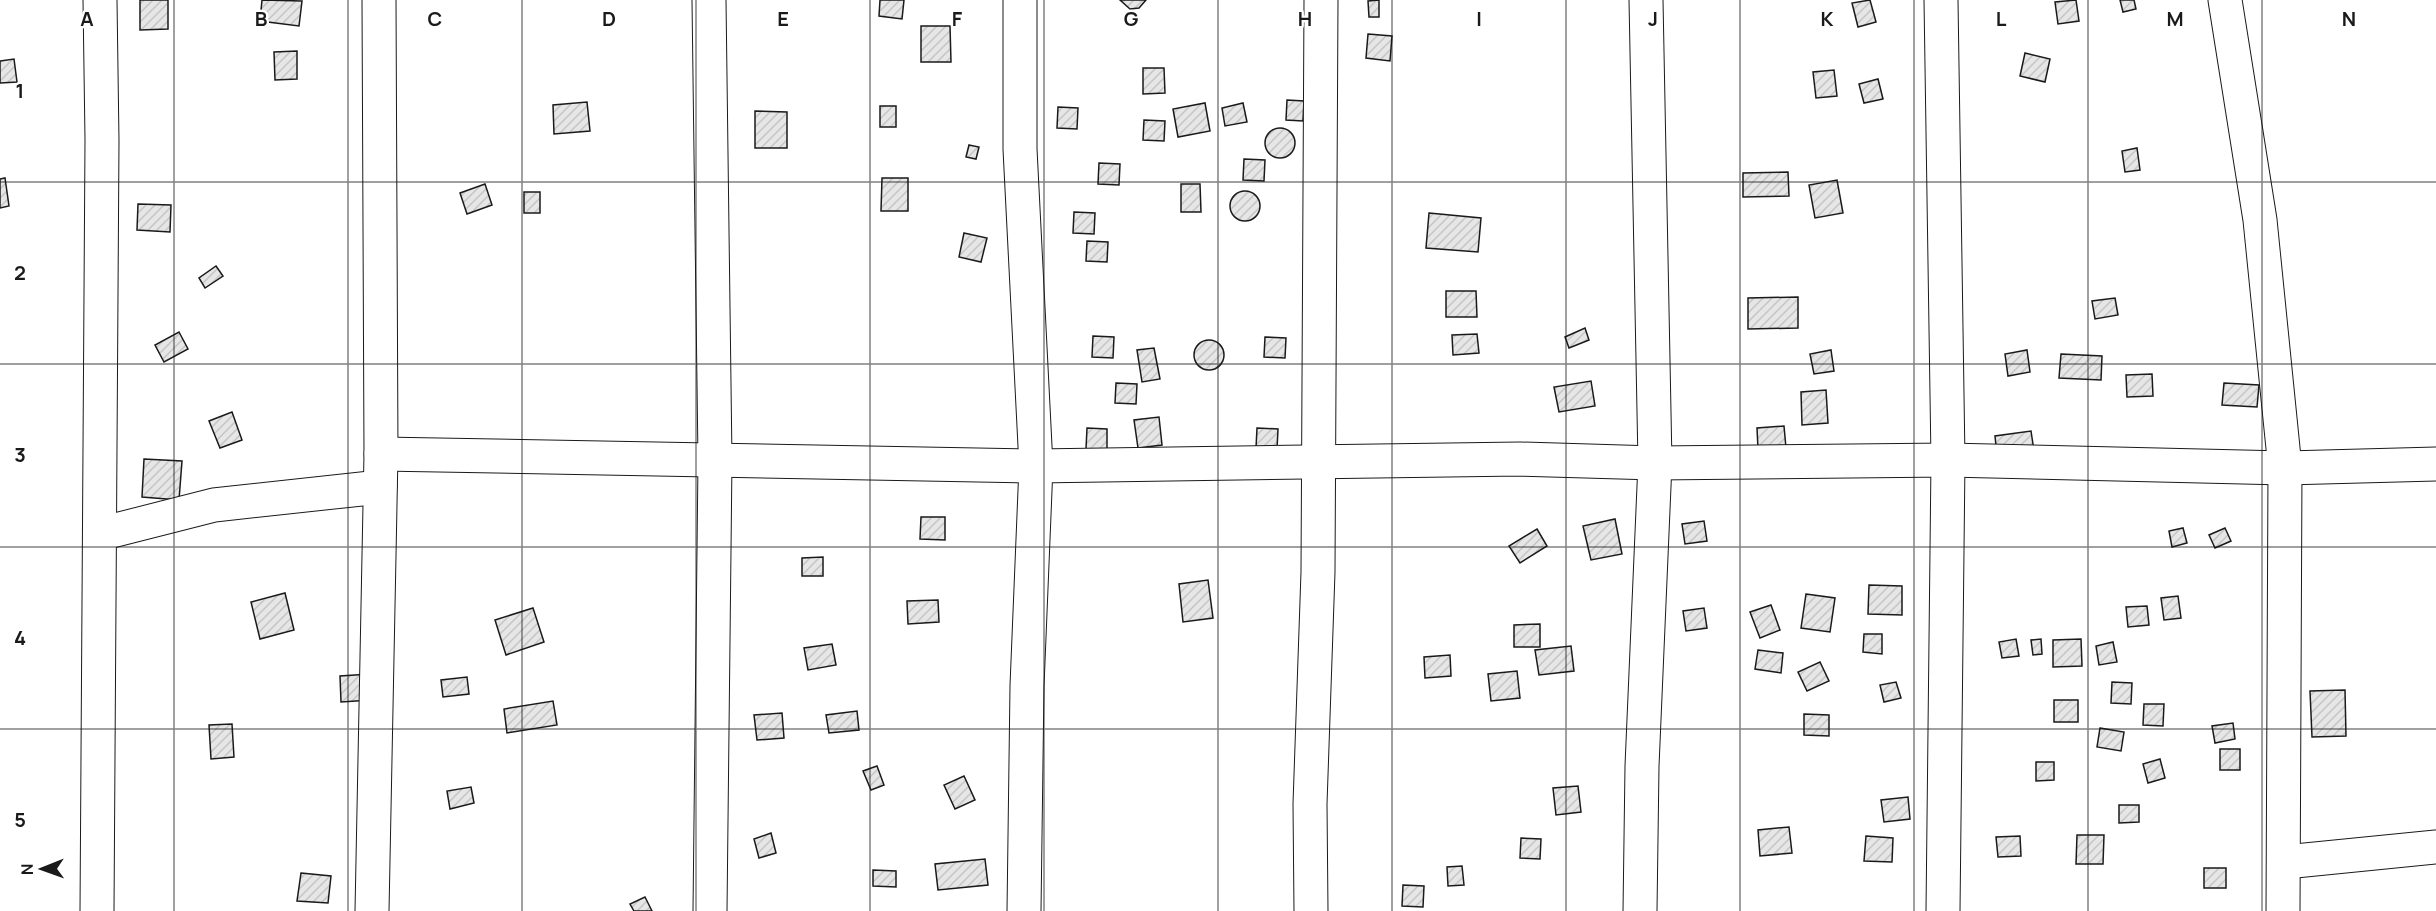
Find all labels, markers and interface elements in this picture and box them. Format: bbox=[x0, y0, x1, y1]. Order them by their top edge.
text: A bbox=[80, 5, 94, 32]
text: B bbox=[255, 5, 268, 32]
text: C bbox=[428, 5, 442, 32]
text: D bbox=[602, 5, 616, 32]
text: E bbox=[777, 5, 789, 32]
text: F bbox=[952, 5, 963, 32]
text: G bbox=[1124, 5, 1139, 32]
text: H bbox=[1298, 5, 1312, 32]
text: I bbox=[1476, 5, 1482, 32]
text: J bbox=[1648, 5, 1658, 32]
text: K bbox=[1821, 5, 1834, 32]
text: L bbox=[1996, 5, 2007, 32]
text: M bbox=[2166, 5, 2184, 32]
text: N bbox=[2342, 5, 2356, 32]
text: 1 bbox=[16, 77, 24, 104]
text: 2 bbox=[14, 259, 26, 286]
text: 3 bbox=[14, 441, 26, 468]
text: 4 bbox=[14, 624, 26, 651]
text: 5 bbox=[14, 806, 26, 833]
north arrow bbox=[12, 839, 72, 899]
text: N bbox=[16, 863, 38, 875]

